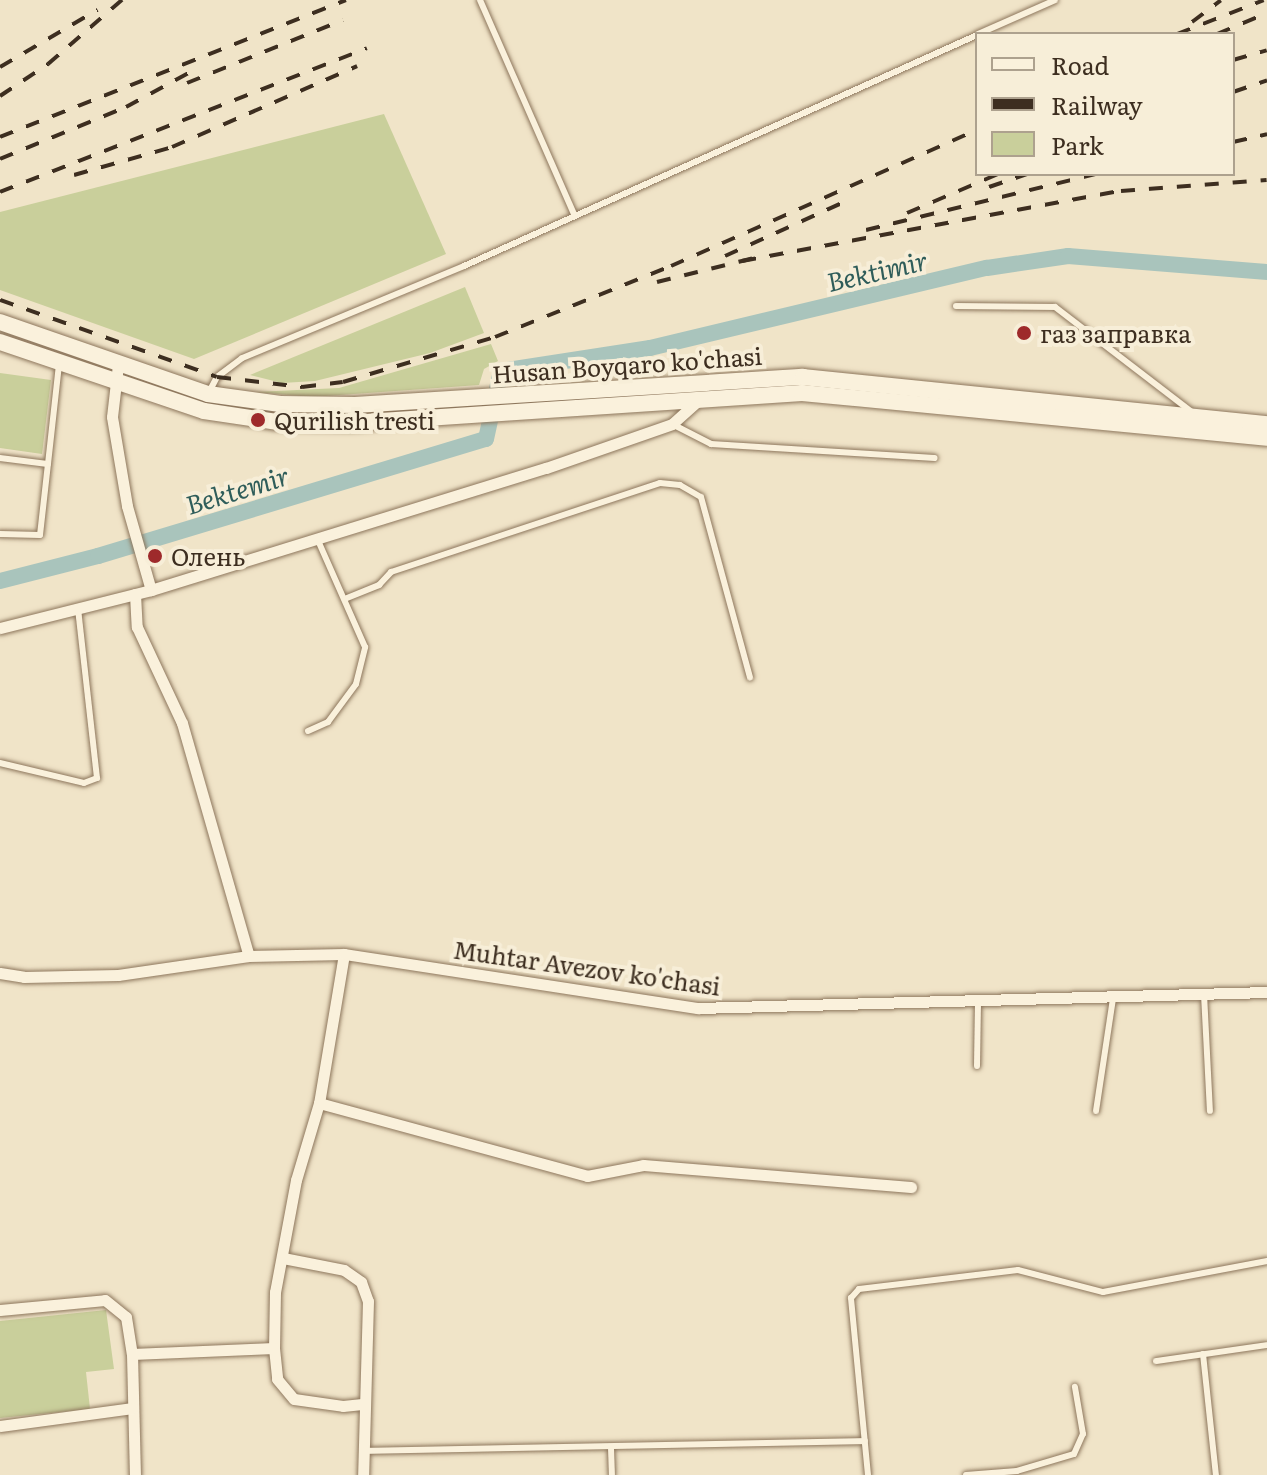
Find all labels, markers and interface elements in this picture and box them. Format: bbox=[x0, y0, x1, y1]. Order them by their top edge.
legend bbox=[975, 32, 1235, 176]
text: Road bbox=[1051, 47, 1109, 82]
text: Railway bbox=[1051, 87, 1143, 122]
text: Park bbox=[1051, 127, 1104, 162]
water label: Bektimir bbox=[824, 243, 930, 297]
place label: газ заправка bbox=[1040, 319, 1191, 347]
marker: газ заправка bbox=[1015, 324, 1033, 342]
street label: Husan Boyqaro ko'chasi bbox=[491, 340, 763, 388]
place label: Qurilish tresti bbox=[274, 406, 435, 434]
marker: Qurilish tresti bbox=[249, 411, 267, 429]
water label: Bektemir bbox=[181, 458, 293, 520]
place label: Олень bbox=[171, 542, 245, 570]
marker: Олень bbox=[146, 547, 164, 565]
street label: Muhtar Avezov ko'chasi bbox=[452, 934, 722, 1000]

